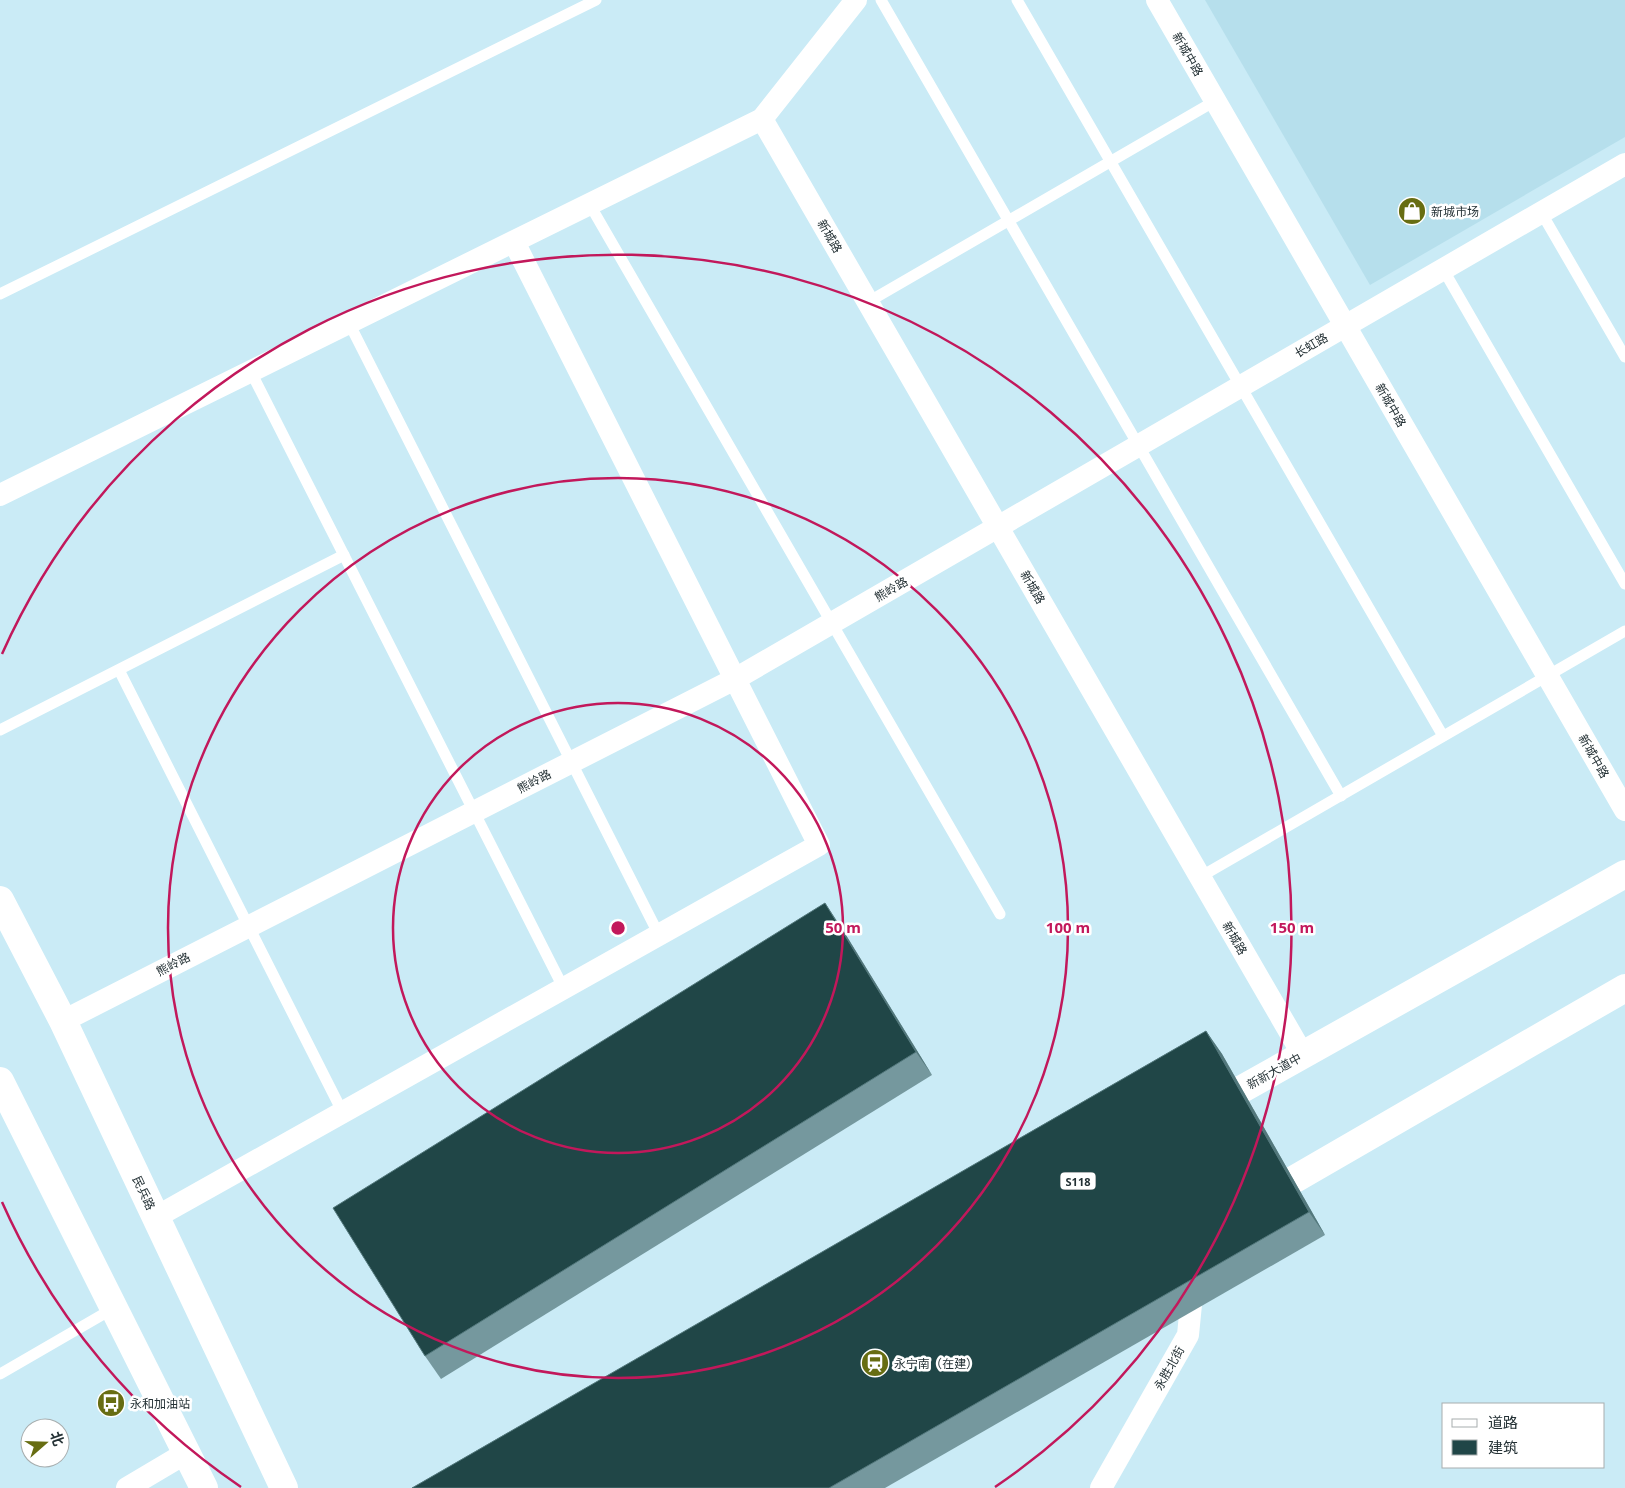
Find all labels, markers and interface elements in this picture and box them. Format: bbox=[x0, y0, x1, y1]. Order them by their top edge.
street label: 新城中路 bbox=[1169, 29, 1207, 79]
shop icon: 新城市场 bbox=[1397, 196, 1427, 226]
place label: 新城市场 bbox=[1431, 203, 1479, 220]
street label: 新城路 bbox=[814, 216, 846, 256]
street label: 长虹路 bbox=[1291, 329, 1331, 361]
street label: 新城中路 bbox=[1372, 380, 1410, 430]
street label: 新城路 bbox=[1017, 567, 1049, 607]
street label: 熊岭路 bbox=[871, 573, 911, 605]
street label: 新城中路 bbox=[1575, 731, 1613, 781]
street label: 熊岭路 bbox=[514, 765, 554, 797]
text: 50 m bbox=[825, 917, 861, 937]
text: 100 m bbox=[1046, 917, 1090, 937]
text: 150 m bbox=[1270, 917, 1314, 937]
street label: 新城路 bbox=[1219, 918, 1251, 958]
centre of rings bbox=[609, 919, 627, 937]
street label: 熊岭路 bbox=[153, 948, 193, 980]
street label: 新新大道中 bbox=[1244, 1049, 1304, 1093]
road number: S118 bbox=[1060, 1172, 1096, 1190]
street label: 民兵路 bbox=[129, 1173, 159, 1213]
street label: 永胜北街 bbox=[1150, 1343, 1188, 1393]
station icon: 永宁南（在建） bbox=[860, 1348, 890, 1378]
place label: 永宁南（在建） bbox=[894, 1355, 978, 1372]
bus stop icon: 永和加油站 bbox=[96, 1388, 126, 1418]
place label: 永和加油站 bbox=[130, 1395, 190, 1412]
legend bbox=[1442, 1403, 1605, 1468]
text: 道路 bbox=[1488, 1412, 1518, 1432]
north arrow bbox=[20, 1418, 70, 1468]
text: 北 bbox=[46, 1429, 69, 1448]
text: 建筑 bbox=[1488, 1437, 1518, 1457]

